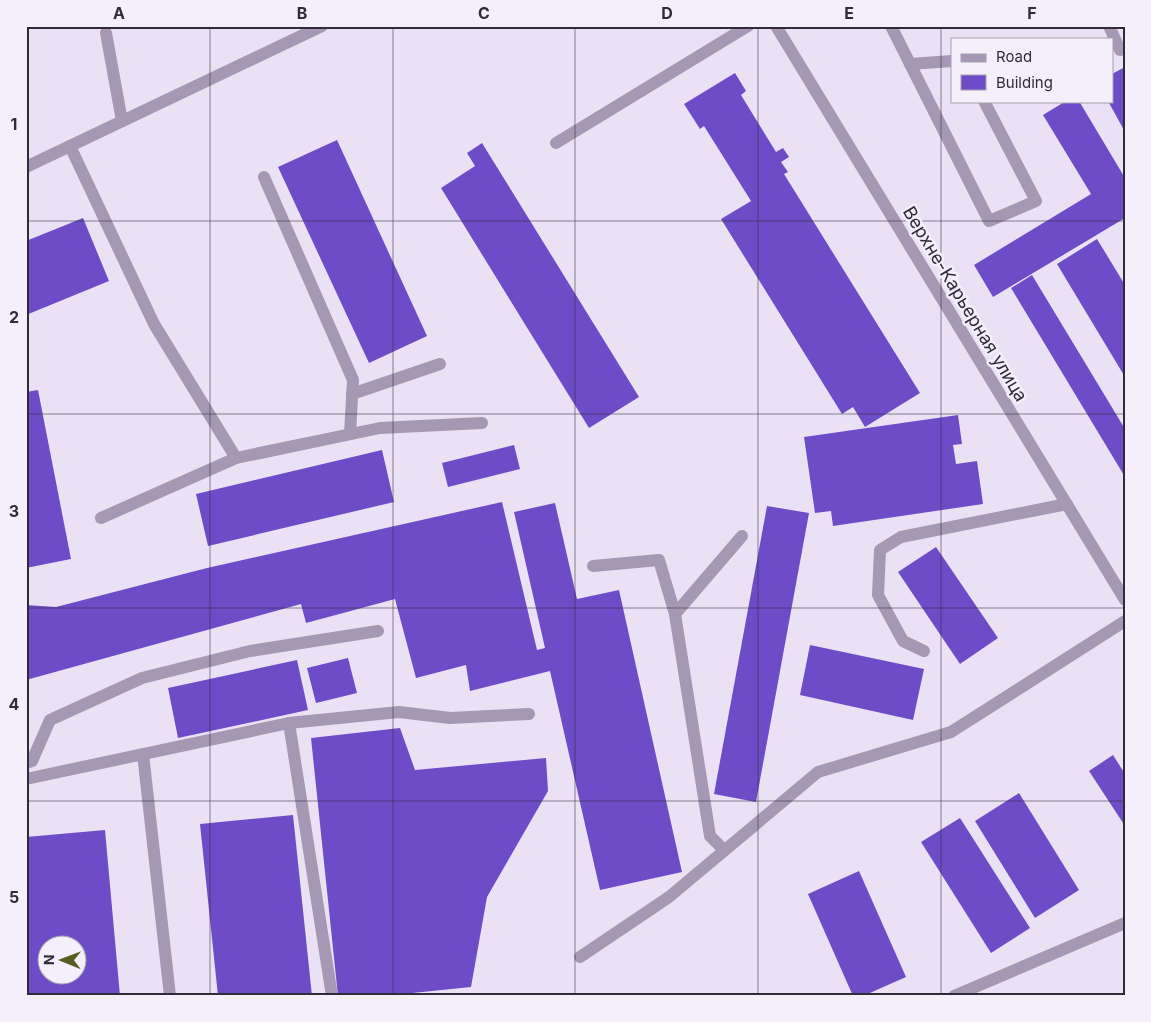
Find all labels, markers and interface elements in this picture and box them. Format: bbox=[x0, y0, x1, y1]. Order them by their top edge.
text: A bbox=[113, 3, 125, 23]
text: B bbox=[297, 3, 307, 23]
text: C bbox=[478, 3, 490, 23]
text: D bbox=[661, 3, 673, 23]
text: E bbox=[844, 3, 854, 23]
text: F bbox=[1027, 3, 1037, 23]
legend bbox=[951, 38, 1114, 102]
text: Road bbox=[996, 47, 1032, 66]
text: Building bbox=[996, 73, 1053, 92]
text: 1 bbox=[11, 114, 17, 134]
street label: Верхне-Карьерная улица bbox=[899, 202, 1032, 405]
text: 2 bbox=[9, 307, 19, 327]
text: 3 bbox=[9, 501, 19, 521]
text: 4 bbox=[9, 694, 20, 714]
text: 5 bbox=[9, 887, 19, 907]
north arrow bbox=[38, 934, 88, 984]
text: N bbox=[40, 954, 57, 965]

